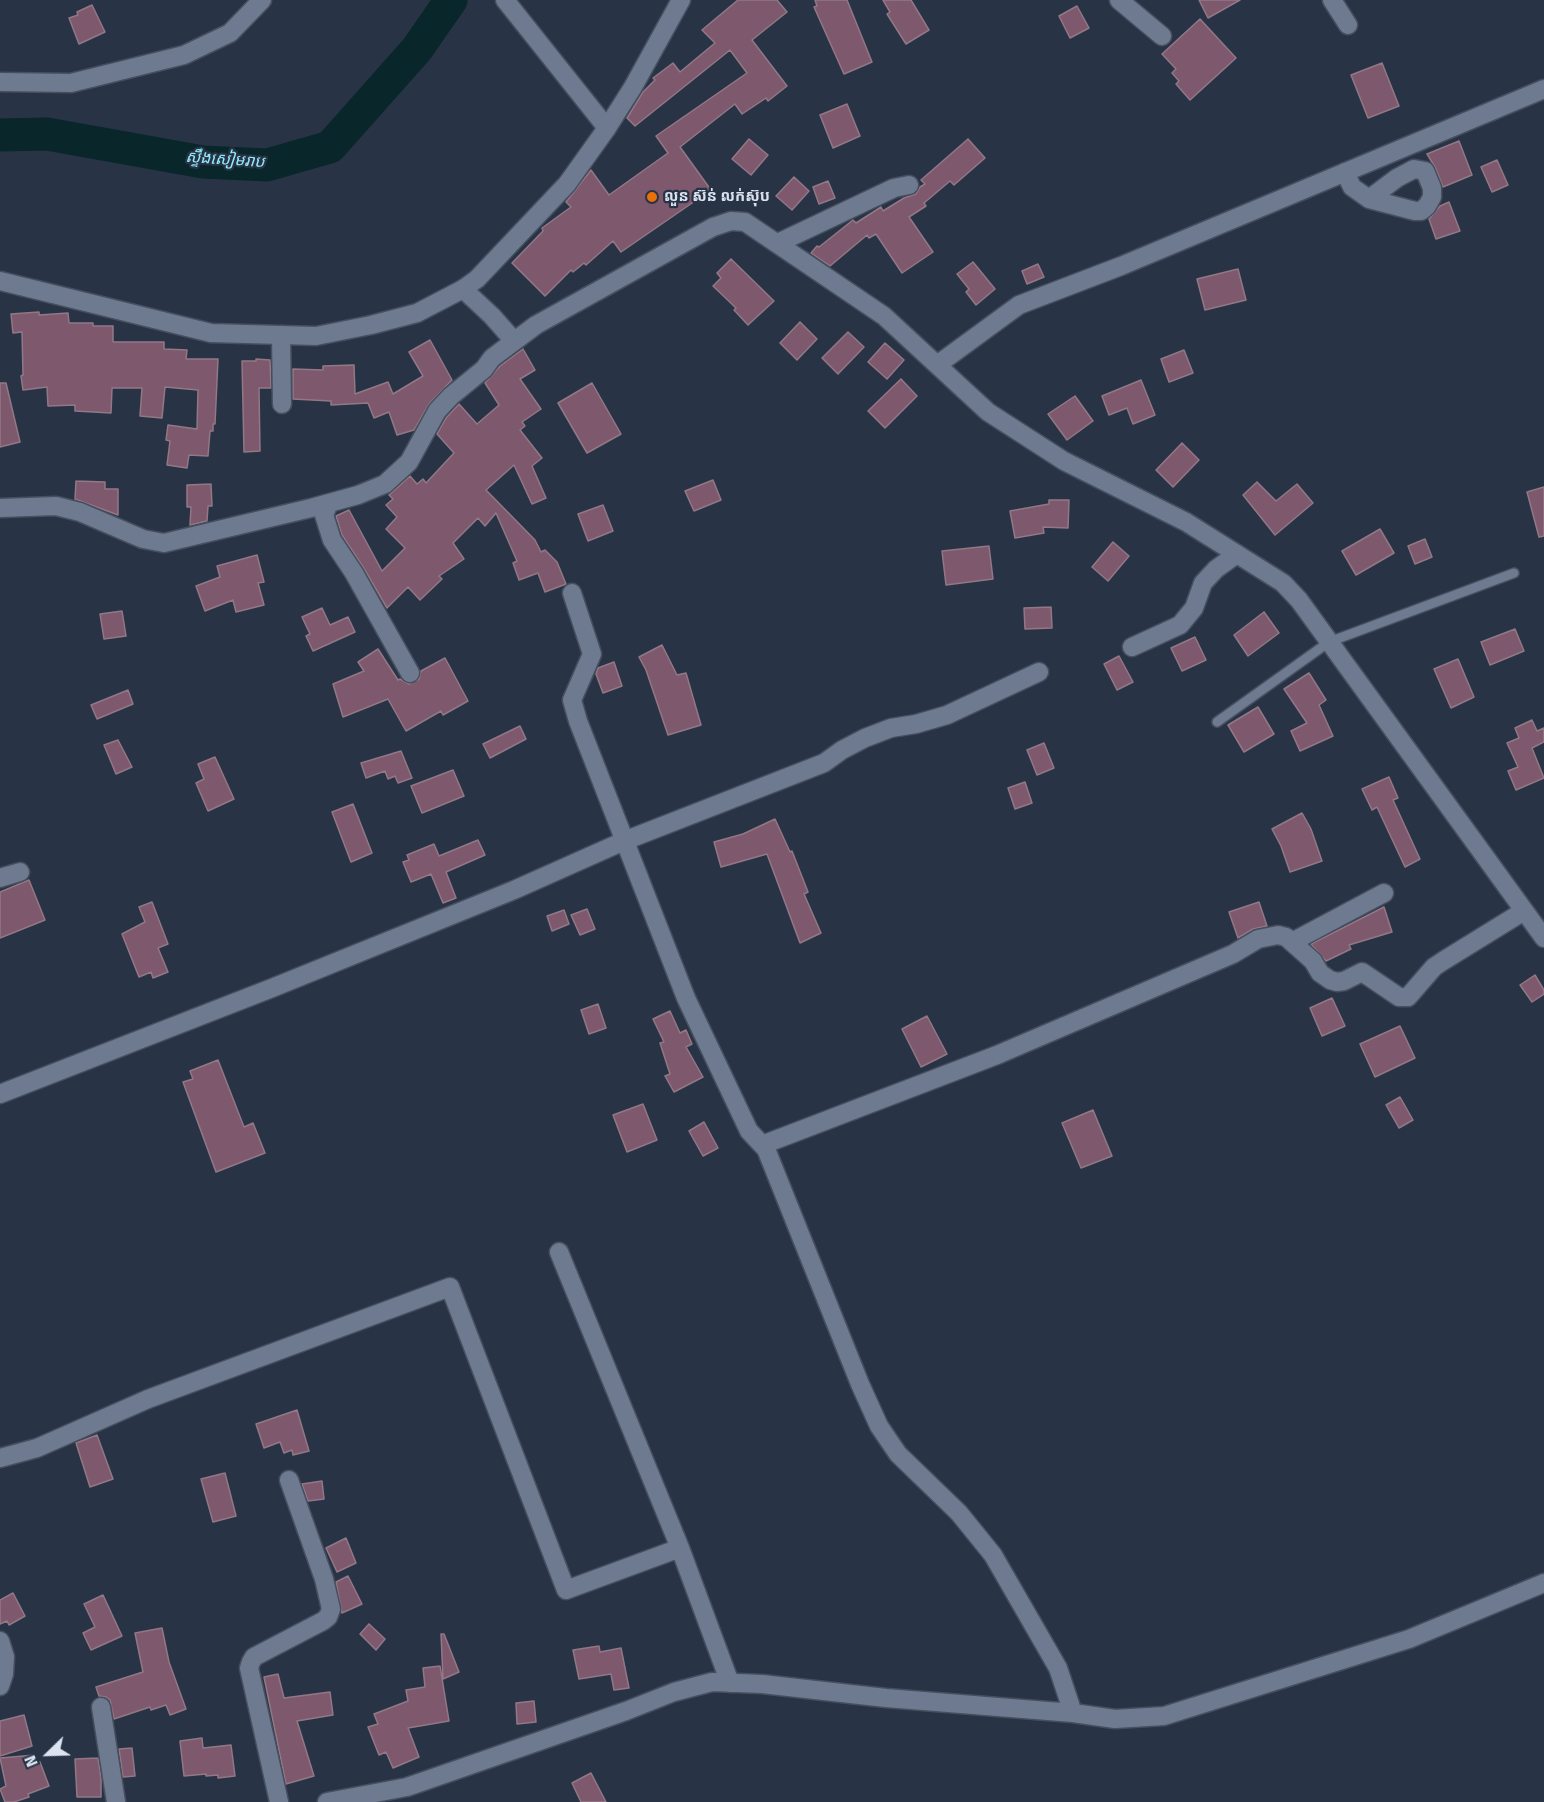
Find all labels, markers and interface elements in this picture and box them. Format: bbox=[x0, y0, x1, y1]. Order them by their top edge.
water label: ស្ទឹងសៀមរាប bbox=[185, 148, 265, 172]
place label: លួន ស៊ន់ លក់ស៊ុប bbox=[664, 188, 770, 206]
marker: លួន ស៊ន់ លក់ស៊ុប bbox=[645, 190, 659, 204]
north arrow bbox=[18, 1724, 78, 1784]
text: N bbox=[20, 1753, 42, 1770]

